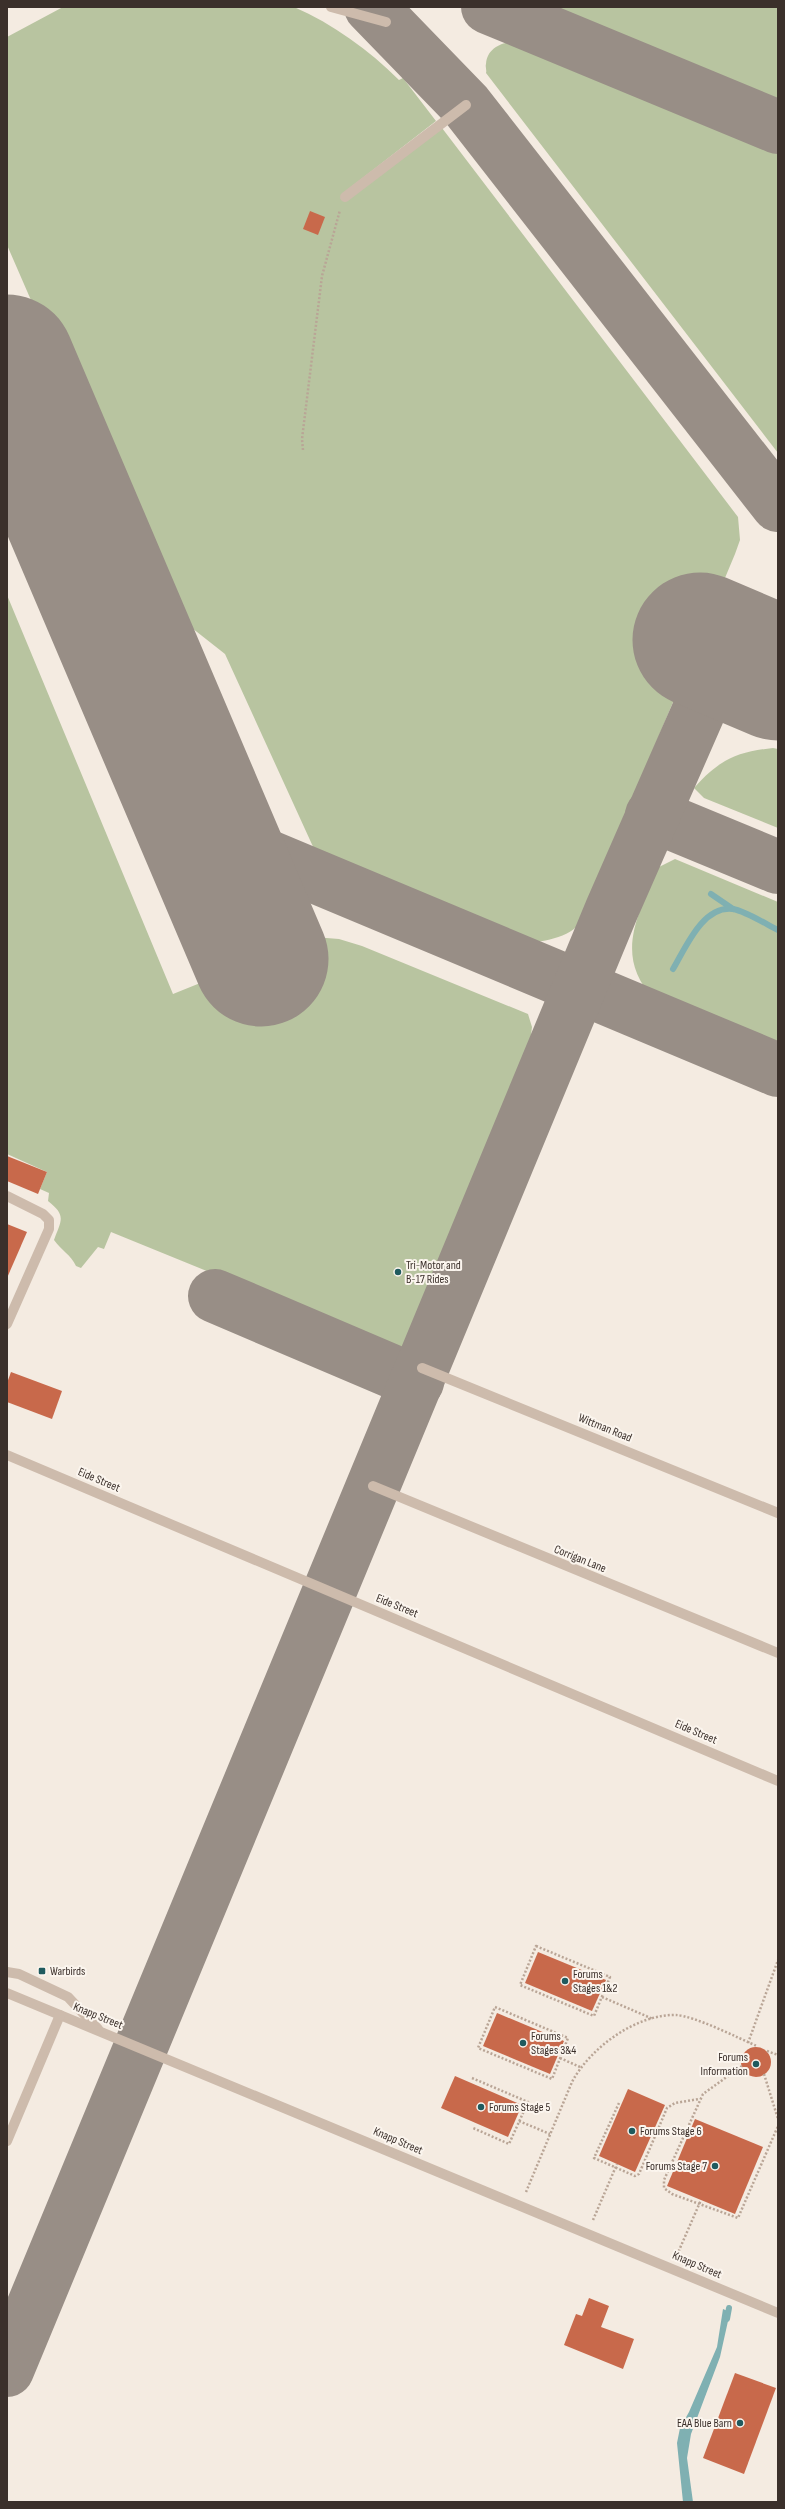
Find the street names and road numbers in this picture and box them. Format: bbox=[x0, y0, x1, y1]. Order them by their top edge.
street label: Wittman Road bbox=[576, 1410, 634, 1446]
street label: Eide Street bbox=[76, 1464, 123, 1496]
street label: Corrigan Lane bbox=[552, 1542, 609, 1576]
street label: Eide Street bbox=[374, 1591, 421, 1621]
street label: Eide Street bbox=[673, 1716, 720, 1748]
street label: Knapp Street bbox=[71, 1999, 125, 2033]
street label: Knapp Street bbox=[371, 2124, 425, 2158]
street label: Knapp Street bbox=[670, 2248, 724, 2282]

